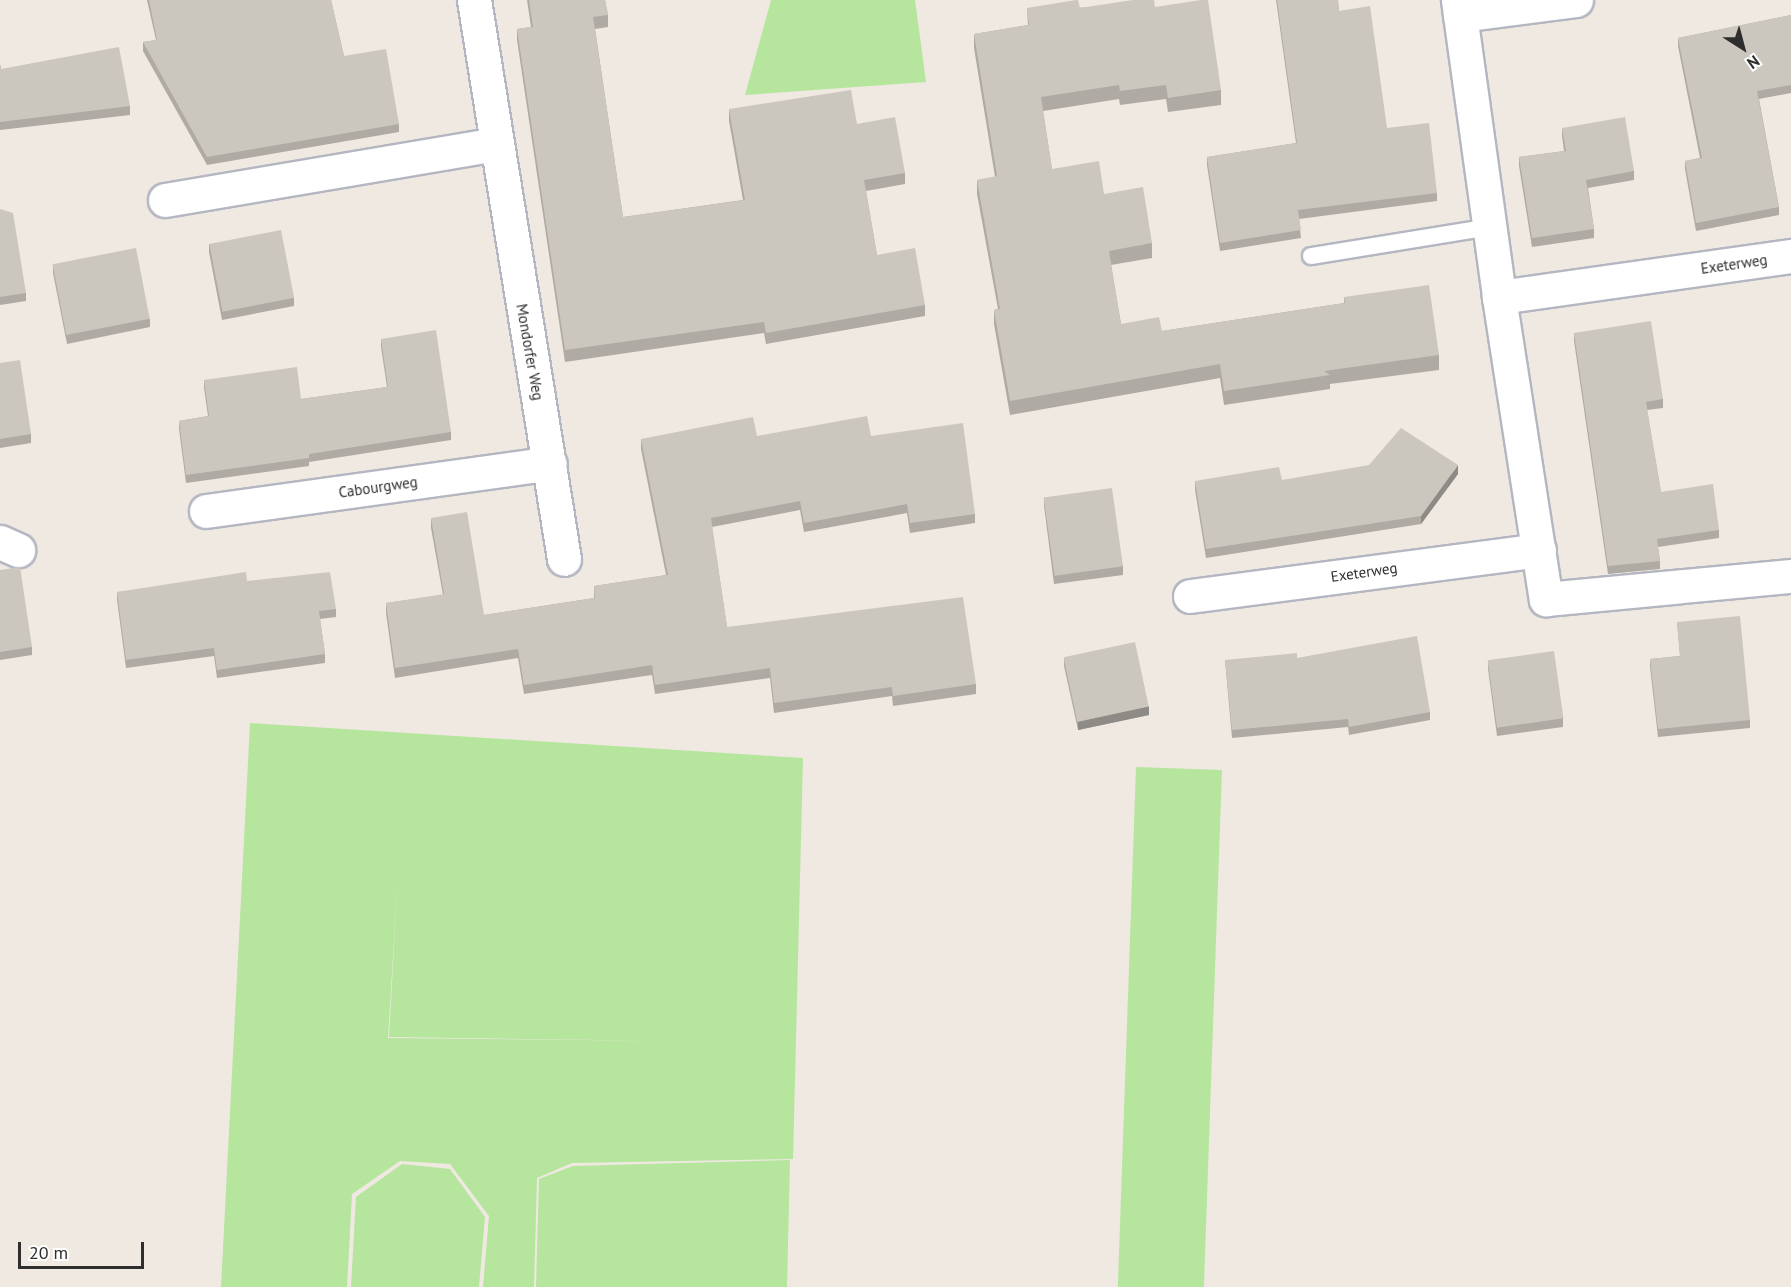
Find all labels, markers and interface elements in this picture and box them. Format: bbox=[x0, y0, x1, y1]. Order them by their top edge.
north arrow bbox=[1713, 18, 1773, 78]
text: N bbox=[1743, 51, 1764, 74]
street label: Exeterweg bbox=[1700, 250, 1768, 278]
street label: Mondorfer Weg bbox=[513, 302, 547, 402]
street label: Cabourgweg bbox=[337, 473, 419, 501]
street label: Exeterweg bbox=[1330, 558, 1398, 586]
scale bar bbox=[21, 1230, 147, 1268]
text: 20 m bbox=[29, 1241, 68, 1264]

